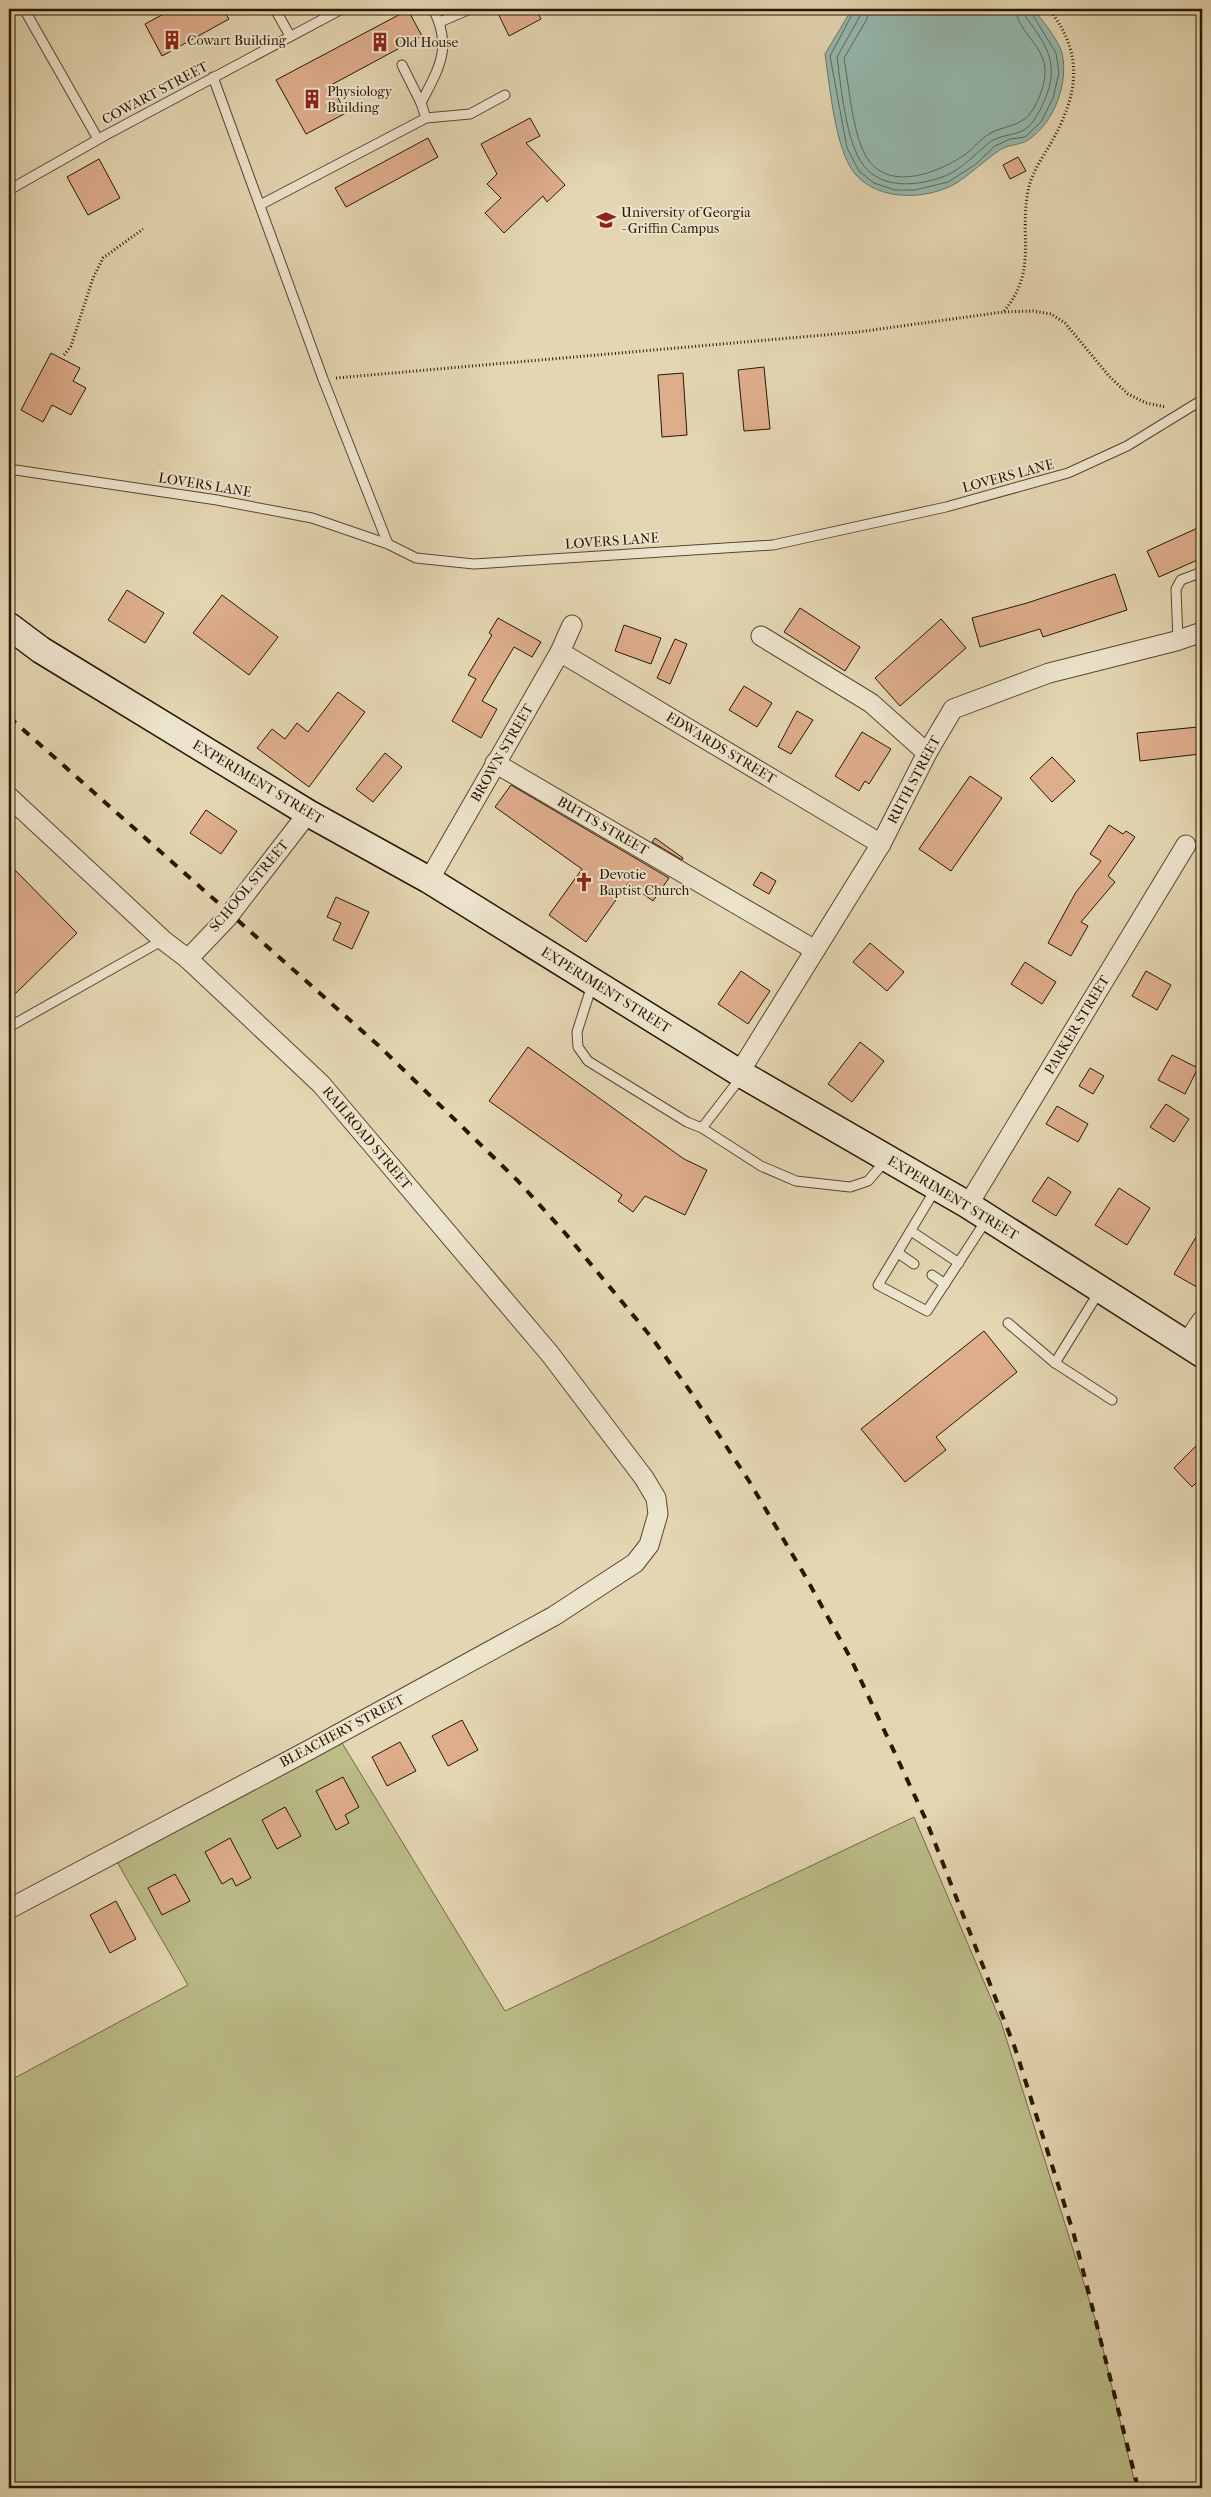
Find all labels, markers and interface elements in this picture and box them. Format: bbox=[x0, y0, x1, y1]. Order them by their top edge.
building icon: Cowart Building bbox=[161, 29, 183, 51]
building icon: Old House bbox=[369, 31, 391, 53]
place label: Cowart Building bbox=[187, 32, 287, 49]
place label: Old House bbox=[395, 34, 458, 51]
street label: COWART STREET bbox=[99, 58, 211, 128]
place label: Physiology Building bbox=[327, 83, 393, 116]
building icon: Physiology Building bbox=[301, 88, 323, 110]
place label: University of Georgia - Griffin Campus bbox=[621, 204, 751, 237]
school or university icon: University of Georgia - Griffin Campus bbox=[595, 209, 617, 231]
street label: LOVERS LANE bbox=[960, 455, 1056, 496]
street label: LOVERS LANE bbox=[157, 469, 253, 501]
street label: LOVERS LANE bbox=[564, 529, 660, 553]
street label: BROWN STREET bbox=[467, 701, 537, 805]
street label: EDWARDS STREET bbox=[663, 708, 780, 788]
street label: RUTH STREET bbox=[884, 733, 945, 827]
street label: EXPERIMENT STREET bbox=[189, 736, 327, 828]
street label: BUTTS STREET bbox=[554, 793, 652, 859]
street label: SCHOOL STREET bbox=[206, 836, 293, 935]
place label: Devotie Baptist Church bbox=[599, 866, 690, 899]
church icon: Devotie Baptist Church bbox=[573, 871, 595, 893]
street label: EXPERIMENT STREET bbox=[538, 943, 674, 1037]
street label: PARKER STREET bbox=[1041, 972, 1114, 1078]
street label: RAILROAD STREET bbox=[319, 1083, 416, 1194]
street label: EXPERIMENT STREET bbox=[884, 1152, 1022, 1244]
street label: BLEACHERY STREET bbox=[277, 1691, 408, 1771]

